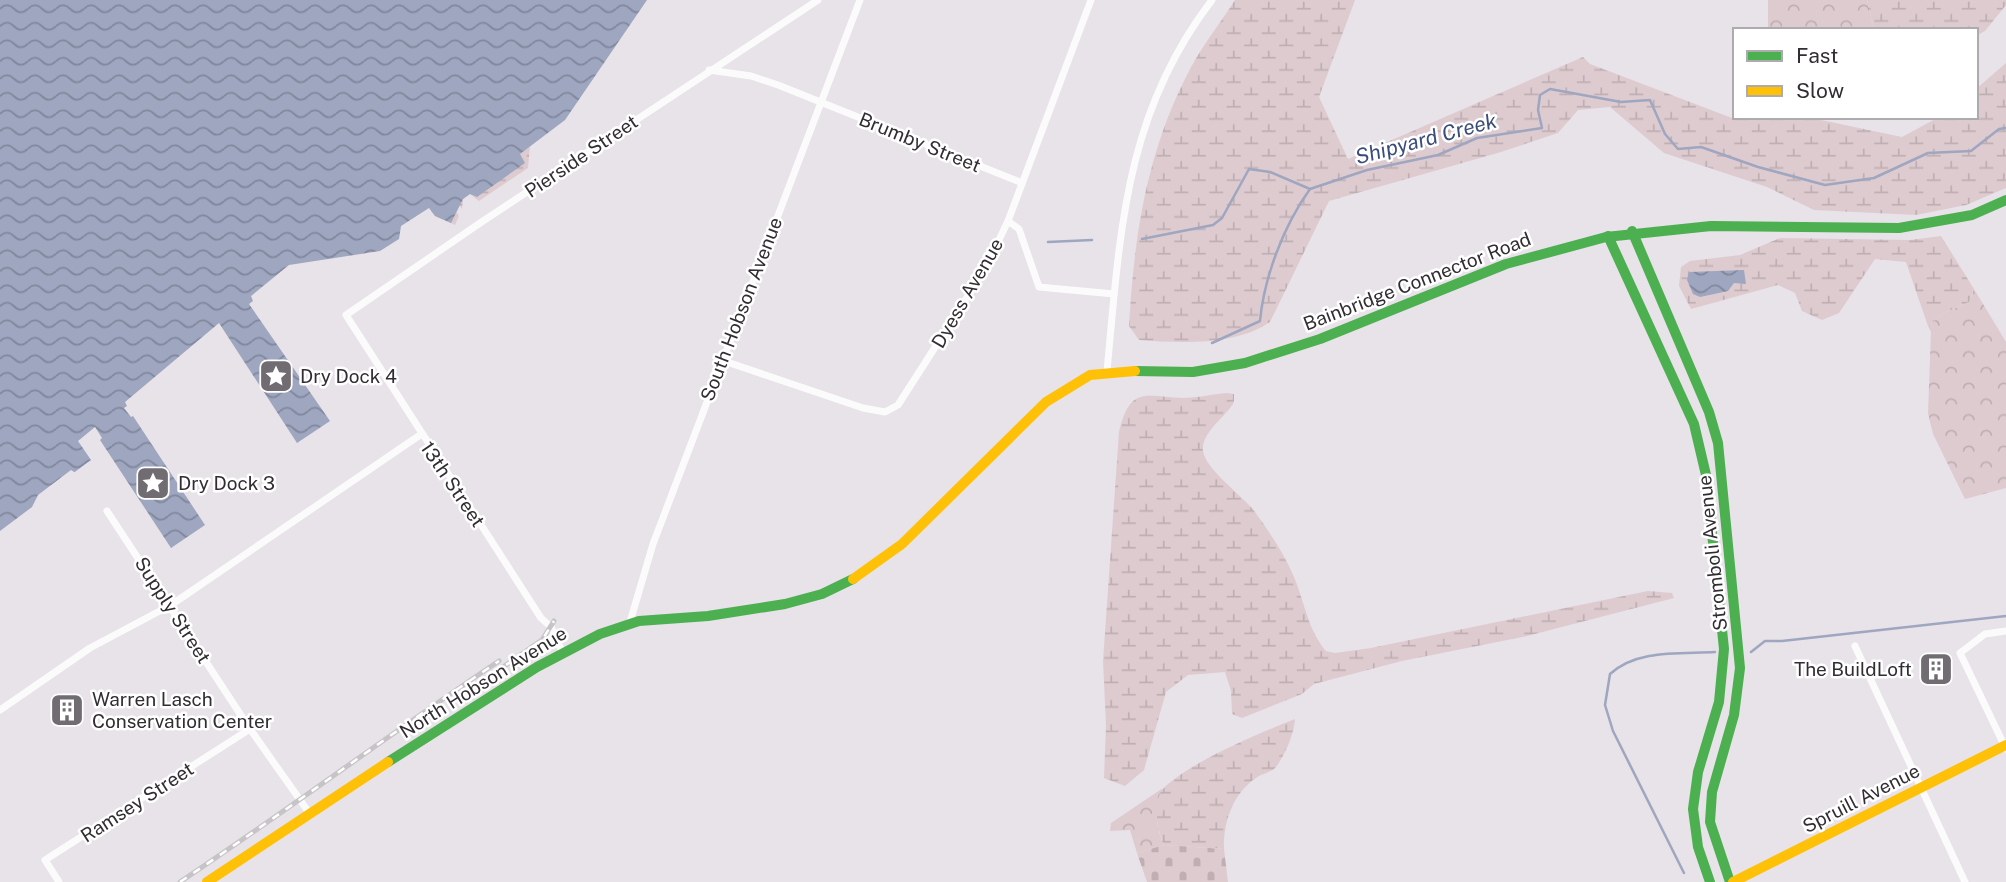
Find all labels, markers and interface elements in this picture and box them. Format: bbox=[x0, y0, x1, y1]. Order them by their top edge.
legend bbox=[1733, 28, 1978, 119]
text: Fast bbox=[1796, 43, 1838, 68]
text: Slow bbox=[1796, 78, 1844, 103]
water label: Shipyard Creek bbox=[1352, 107, 1500, 169]
street label: Brumby Street bbox=[856, 108, 984, 176]
street label: Pierside Street bbox=[520, 110, 642, 202]
street label: South Hobson Avenue bbox=[696, 214, 786, 404]
street label: Bainbridge Connector Road bbox=[1300, 227, 1534, 335]
street label: Dyess Avenue bbox=[927, 234, 1007, 352]
place icon: Dry Dock 4 bbox=[257, 357, 295, 395]
place label: Dry Dock 4 bbox=[300, 365, 397, 387]
street label: 13th Street bbox=[416, 437, 490, 531]
place icon: Dry Dock 3 bbox=[134, 464, 172, 502]
place label: Dry Dock 3 bbox=[178, 472, 275, 494]
street label: Stromboli Avenue bbox=[1693, 474, 1731, 632]
street label: Supply Street bbox=[131, 553, 215, 667]
street label: North Hobson Avenue bbox=[395, 622, 571, 742]
building icon: The BuildLoft bbox=[1917, 650, 1955, 688]
place label: The BuildLoft bbox=[1794, 658, 1912, 680]
place label: Warren Lasch Conservation Center bbox=[92, 688, 272, 732]
building icon: Warren Lasch Conservation Center bbox=[48, 691, 86, 729]
street label: Ramsey Street bbox=[77, 757, 197, 847]
street label: Spruill Avenue bbox=[1799, 759, 1923, 837]

